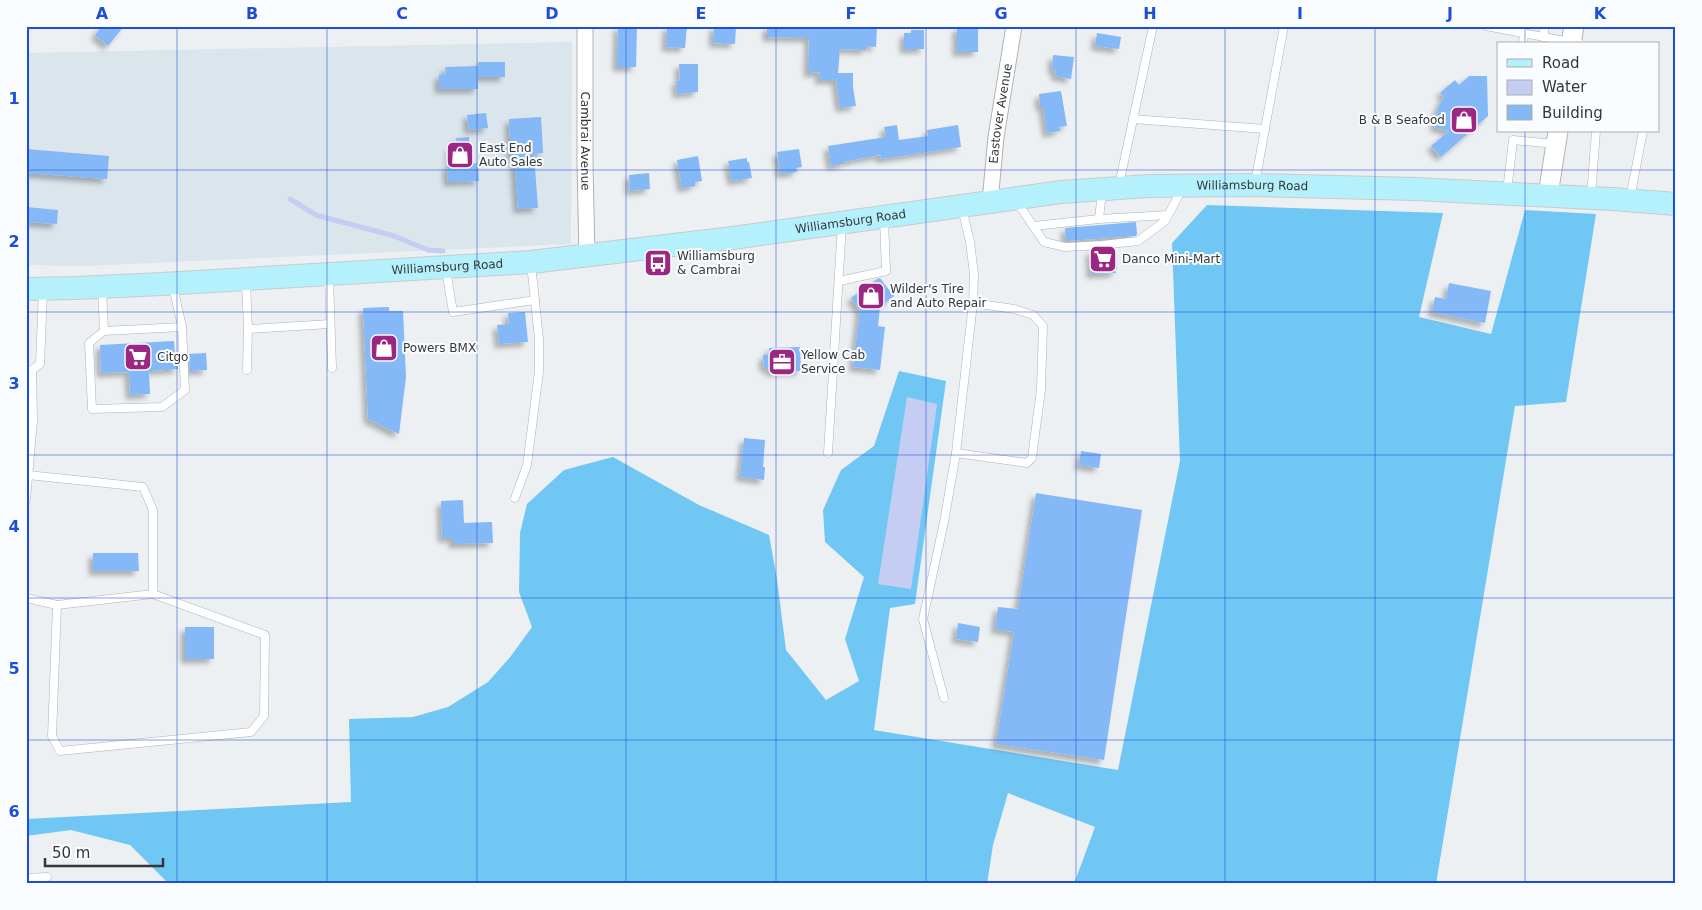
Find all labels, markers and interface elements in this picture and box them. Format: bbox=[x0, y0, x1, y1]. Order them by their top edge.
text: A bbox=[96, 4, 109, 23]
text: B bbox=[246, 4, 258, 23]
text: C bbox=[396, 4, 408, 23]
text: D bbox=[545, 4, 559, 23]
text: E bbox=[696, 4, 706, 23]
text: F bbox=[846, 4, 856, 23]
text: G bbox=[994, 4, 1008, 23]
text: H bbox=[1143, 4, 1157, 23]
text: I bbox=[1297, 4, 1303, 23]
text: J bbox=[1446, 4, 1453, 23]
text: K bbox=[1594, 4, 1607, 23]
legend bbox=[1497, 42, 1660, 132]
text: Road bbox=[1542, 54, 1580, 72]
street label: Eastover Avenue bbox=[987, 63, 1015, 164]
text: Water bbox=[1542, 78, 1587, 96]
text: 1 bbox=[8, 89, 20, 108]
street label: Cambrai Avenue bbox=[578, 91, 593, 191]
text: Building bbox=[1542, 104, 1603, 122]
shop icon: B & B Seafood bbox=[1449, 105, 1479, 135]
place label: B & B Seafood bbox=[1359, 113, 1445, 127]
shop icon: East End Auto Sales bbox=[445, 140, 475, 170]
place label: East End Auto Sales bbox=[479, 141, 543, 169]
street label: Williamsburg Road bbox=[1196, 178, 1308, 193]
street label: Williamsburg Road bbox=[794, 207, 907, 236]
text: 2 bbox=[8, 232, 20, 251]
supermarket icon: Danco Mini-Mart bbox=[1088, 244, 1118, 274]
bus stop icon: Williamsburg & Cambrai bbox=[643, 248, 673, 278]
place label: Williamsburg & Cambrai bbox=[677, 249, 755, 277]
place label: Danco Mini-Mart bbox=[1122, 252, 1221, 266]
street label: Williamsburg Road bbox=[391, 257, 504, 277]
shop icon: Wilder's Tire and Auto Repair bbox=[856, 281, 886, 311]
place label: Wilder's Tire and Auto Repair bbox=[890, 282, 987, 310]
shop icon: Powers BMX bbox=[369, 333, 399, 363]
place label: Powers BMX bbox=[403, 341, 476, 355]
supermarket icon: Citgo bbox=[123, 342, 153, 372]
office icon: Yellow Cab Service bbox=[767, 347, 797, 377]
place label: Yellow Cab Service bbox=[800, 348, 865, 376]
place label: Citgo bbox=[157, 350, 188, 364]
text: 3 bbox=[8, 374, 20, 393]
text: 4 bbox=[8, 517, 20, 536]
text: 5 bbox=[8, 659, 20, 678]
text: 6 bbox=[8, 802, 20, 821]
scale bar bbox=[45, 835, 162, 867]
text: 50 m bbox=[52, 844, 90, 862]

